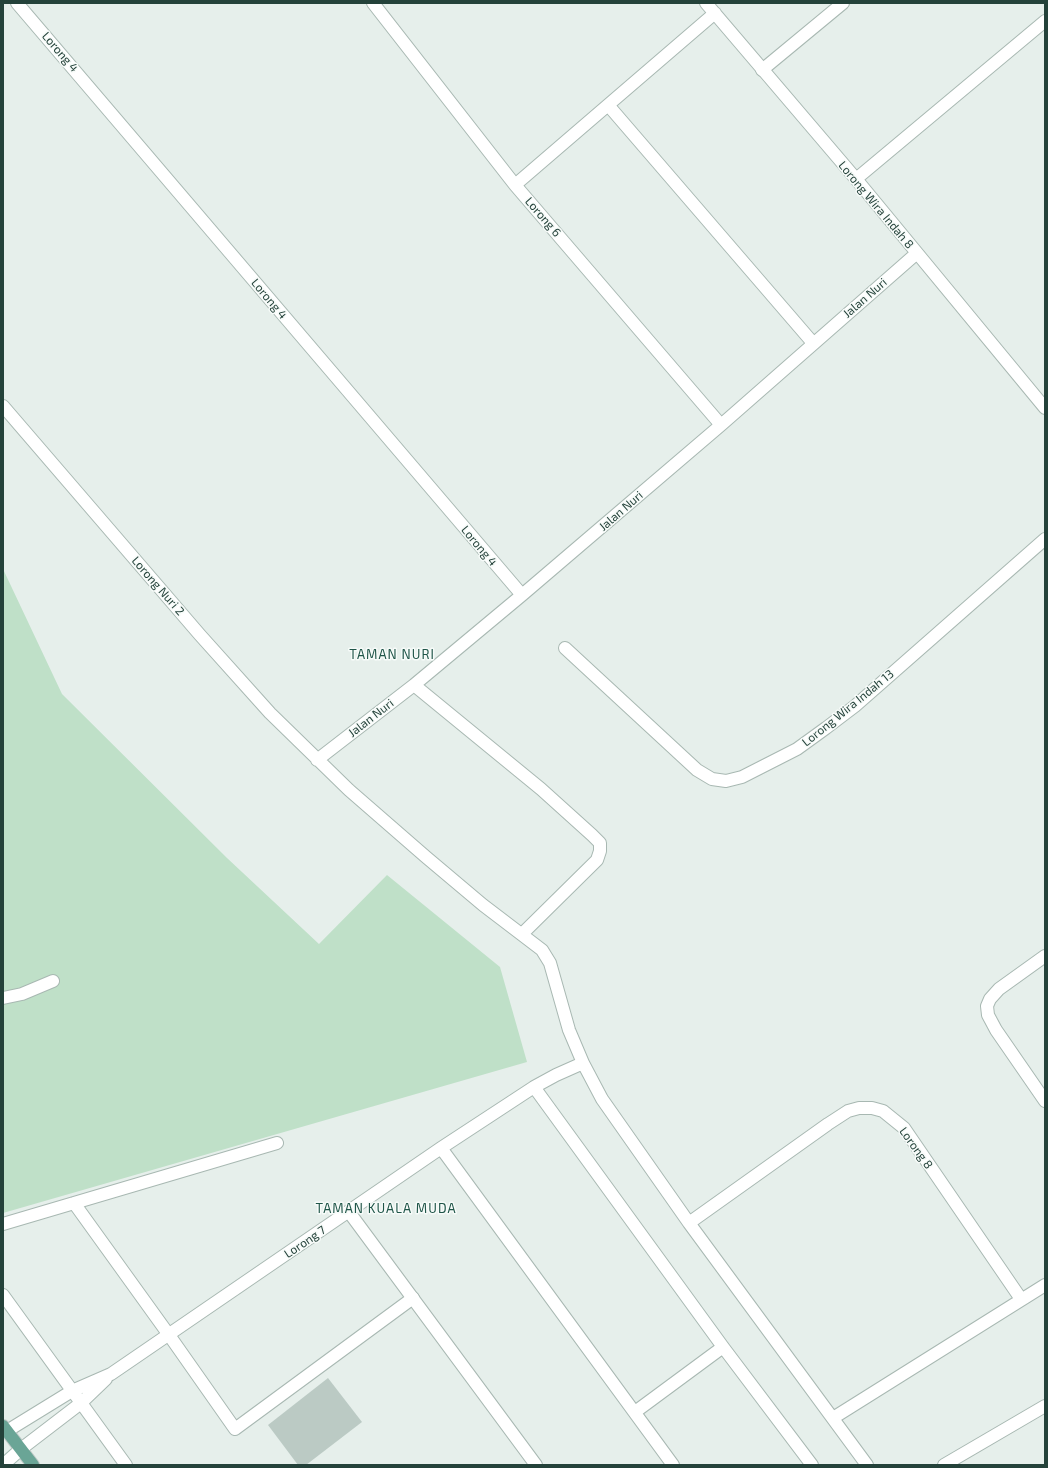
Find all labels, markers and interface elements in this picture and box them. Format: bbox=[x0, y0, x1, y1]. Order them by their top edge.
street label: Lorong 4 bbox=[39, 29, 81, 75]
street label: Lorong Wira Indah 8 bbox=[835, 158, 917, 252]
street label: Lorong 6 bbox=[522, 194, 564, 240]
street label: Jalan Nuri bbox=[840, 275, 890, 321]
street label: Lorong 4 bbox=[248, 276, 290, 322]
street label: Jalan Nuri bbox=[596, 488, 646, 534]
street label: Lorong 4 bbox=[458, 523, 500, 569]
street label: Lorong Nuri 2 bbox=[129, 554, 187, 618]
district label: TAMAN NURI bbox=[349, 647, 435, 663]
street label: Lorong Wira Indah 13 bbox=[799, 667, 897, 749]
street label: Jalan Nuri bbox=[345, 696, 397, 740]
street label: Lorong 8 bbox=[896, 1124, 936, 1172]
district label: TAMAN KUALA MUDA bbox=[315, 1201, 457, 1217]
street label: Lorong 7 bbox=[282, 1223, 328, 1261]

